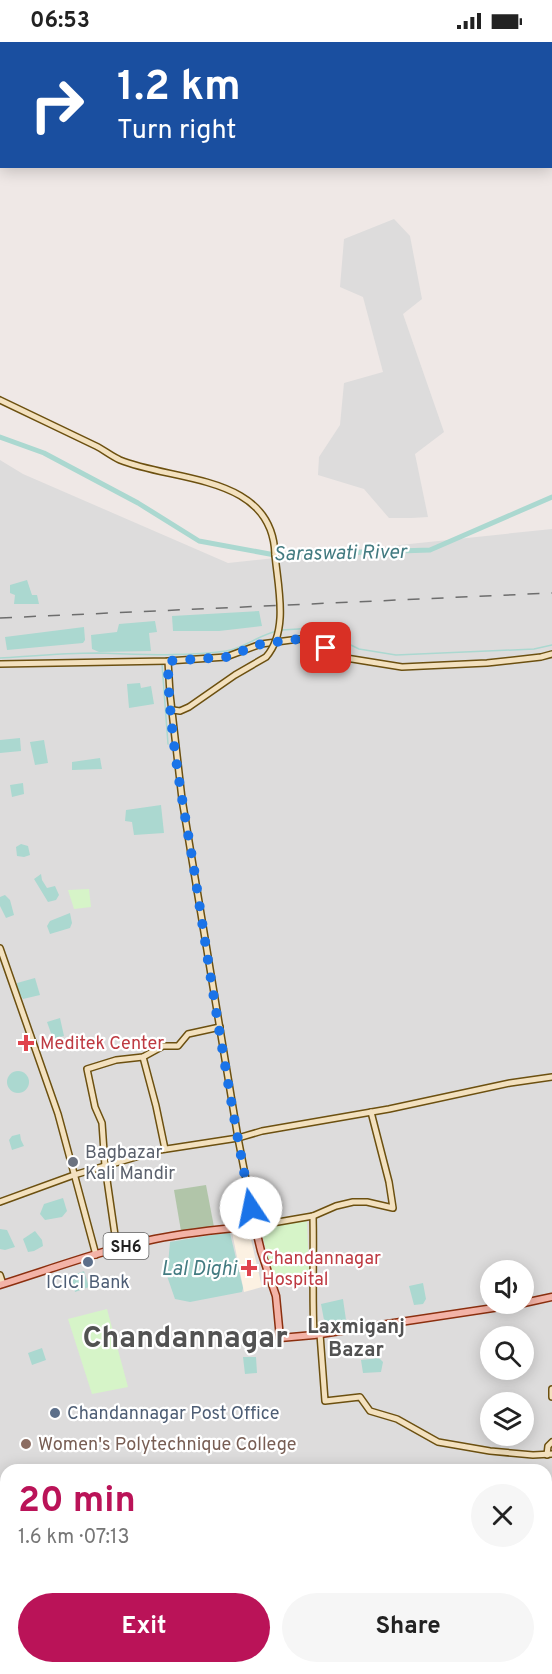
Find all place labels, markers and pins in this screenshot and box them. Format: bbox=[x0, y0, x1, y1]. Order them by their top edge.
pin bbox=[300, 622, 351, 673]
place label: Meditek Center bbox=[40, 1033, 164, 1056]
marker: Meditek Center bbox=[17, 1034, 35, 1052]
place label: Bagbazar Kali Mandir bbox=[85, 1142, 175, 1186]
marker: Bagbazar Kali Mandir bbox=[66, 1155, 80, 1169]
place label: Chandannagar Hospital bbox=[262, 1248, 381, 1292]
marker: ICICI Bank bbox=[81, 1255, 95, 1269]
marker: Chandannagar Hospital bbox=[240, 1259, 258, 1277]
place label: ICICI Bank bbox=[46, 1272, 130, 1295]
place label: Chandannagar Post Office bbox=[67, 1403, 280, 1426]
marker: Chandannagar Post Office bbox=[48, 1406, 62, 1420]
place label: Women's Polytechnique College bbox=[38, 1434, 296, 1457]
marker: Women's Polytechnique College bbox=[19, 1437, 33, 1451]

